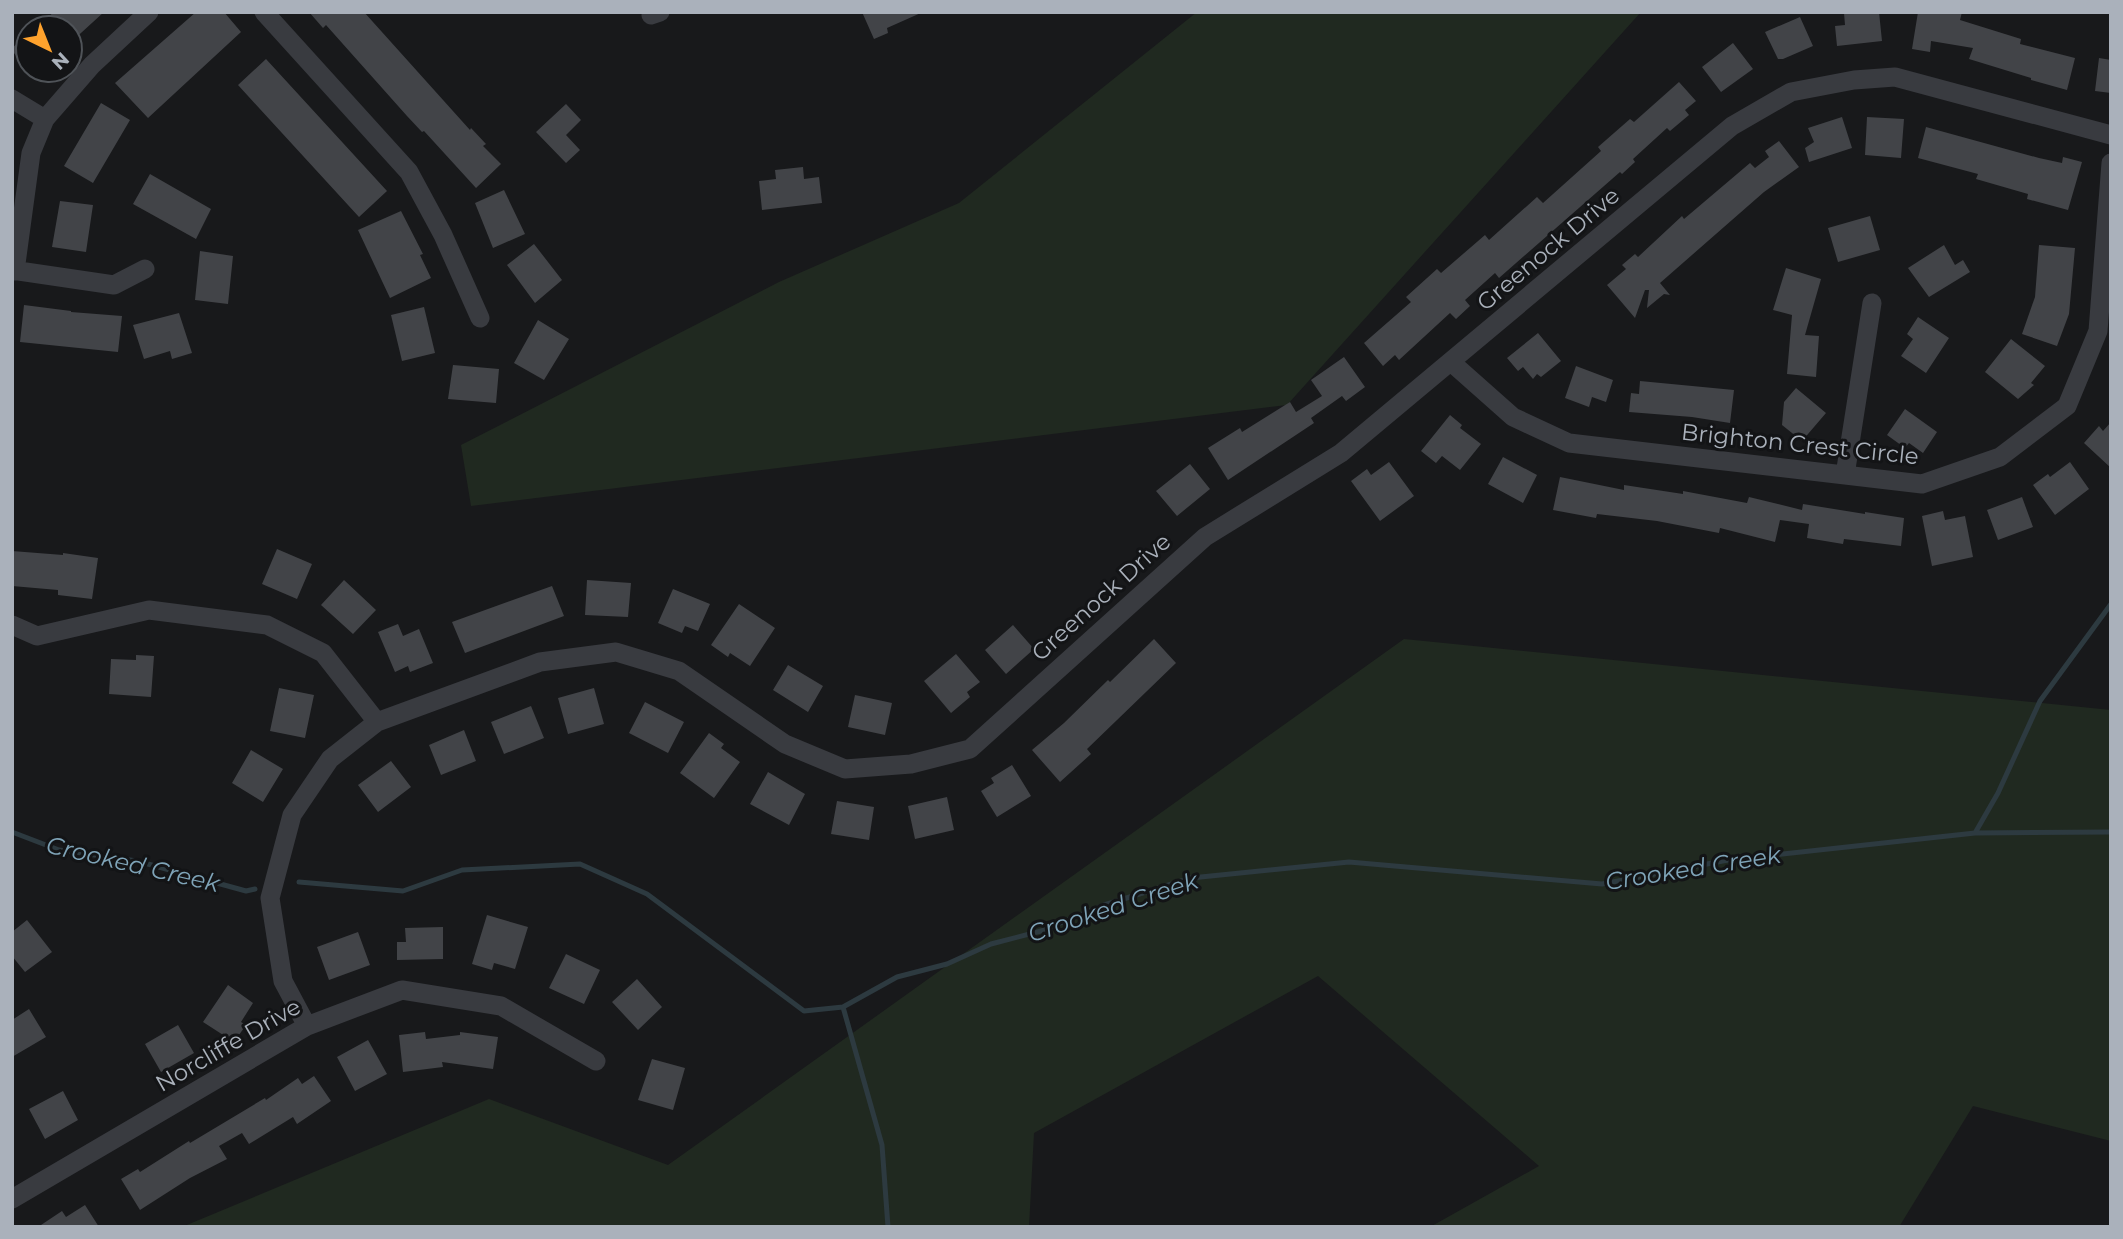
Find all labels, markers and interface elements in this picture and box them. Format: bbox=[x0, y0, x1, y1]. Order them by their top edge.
north arrow bbox=[14, 14, 84, 84]
text: N bbox=[47, 47, 74, 75]
street label: Greenock Drive bbox=[1471, 181, 1625, 317]
street label: Brighton Crest Circle bbox=[1680, 418, 1920, 470]
street label: Greenock Drive bbox=[1026, 527, 1176, 667]
water label: Crooked Creek bbox=[43, 830, 224, 898]
water label: Crooked Creek bbox=[1603, 840, 1785, 896]
water label: Crooked Creek bbox=[1024, 865, 1203, 948]
street label: Norcliffe Drive bbox=[151, 992, 305, 1098]

